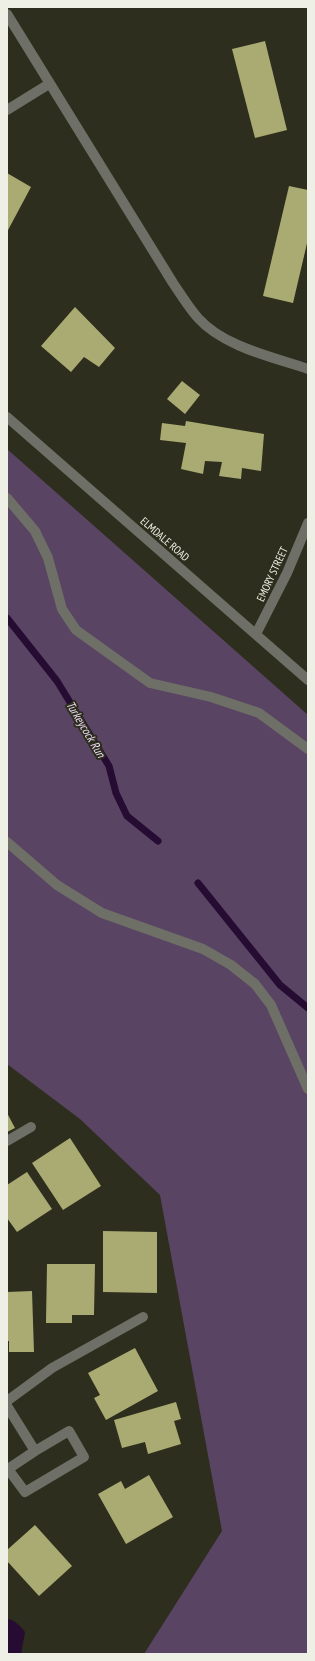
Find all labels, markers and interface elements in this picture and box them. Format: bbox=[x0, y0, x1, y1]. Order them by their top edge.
street label: ELMDALE ROAD bbox=[138, 514, 193, 564]
street label: EMORY STREET bbox=[253, 544, 291, 604]
water label: Turkeycock Run bbox=[63, 698, 109, 761]

